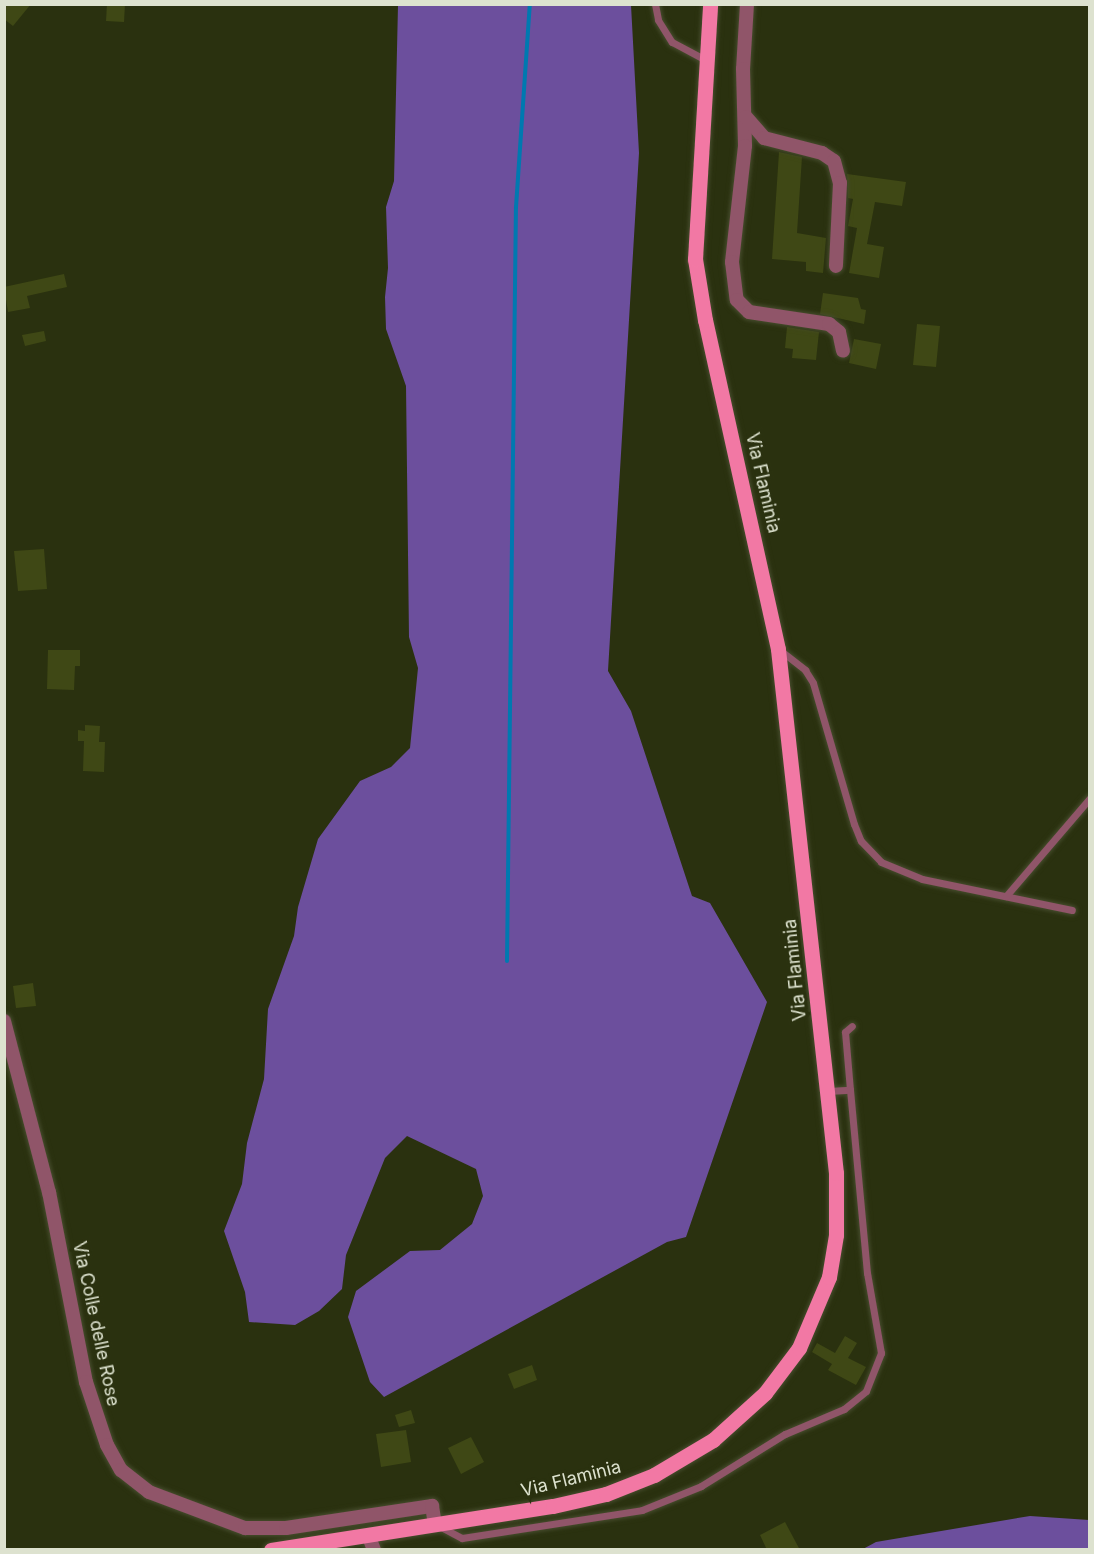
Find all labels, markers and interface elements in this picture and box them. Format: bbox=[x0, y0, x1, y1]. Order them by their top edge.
street label: Via Flaminia bbox=[741, 431, 785, 535]
street label: Via Flaminia bbox=[779, 918, 811, 1022]
street label: Via Colle delle Rose bbox=[68, 1240, 124, 1408]
street label: Via Flaminia bbox=[519, 1456, 623, 1502]

